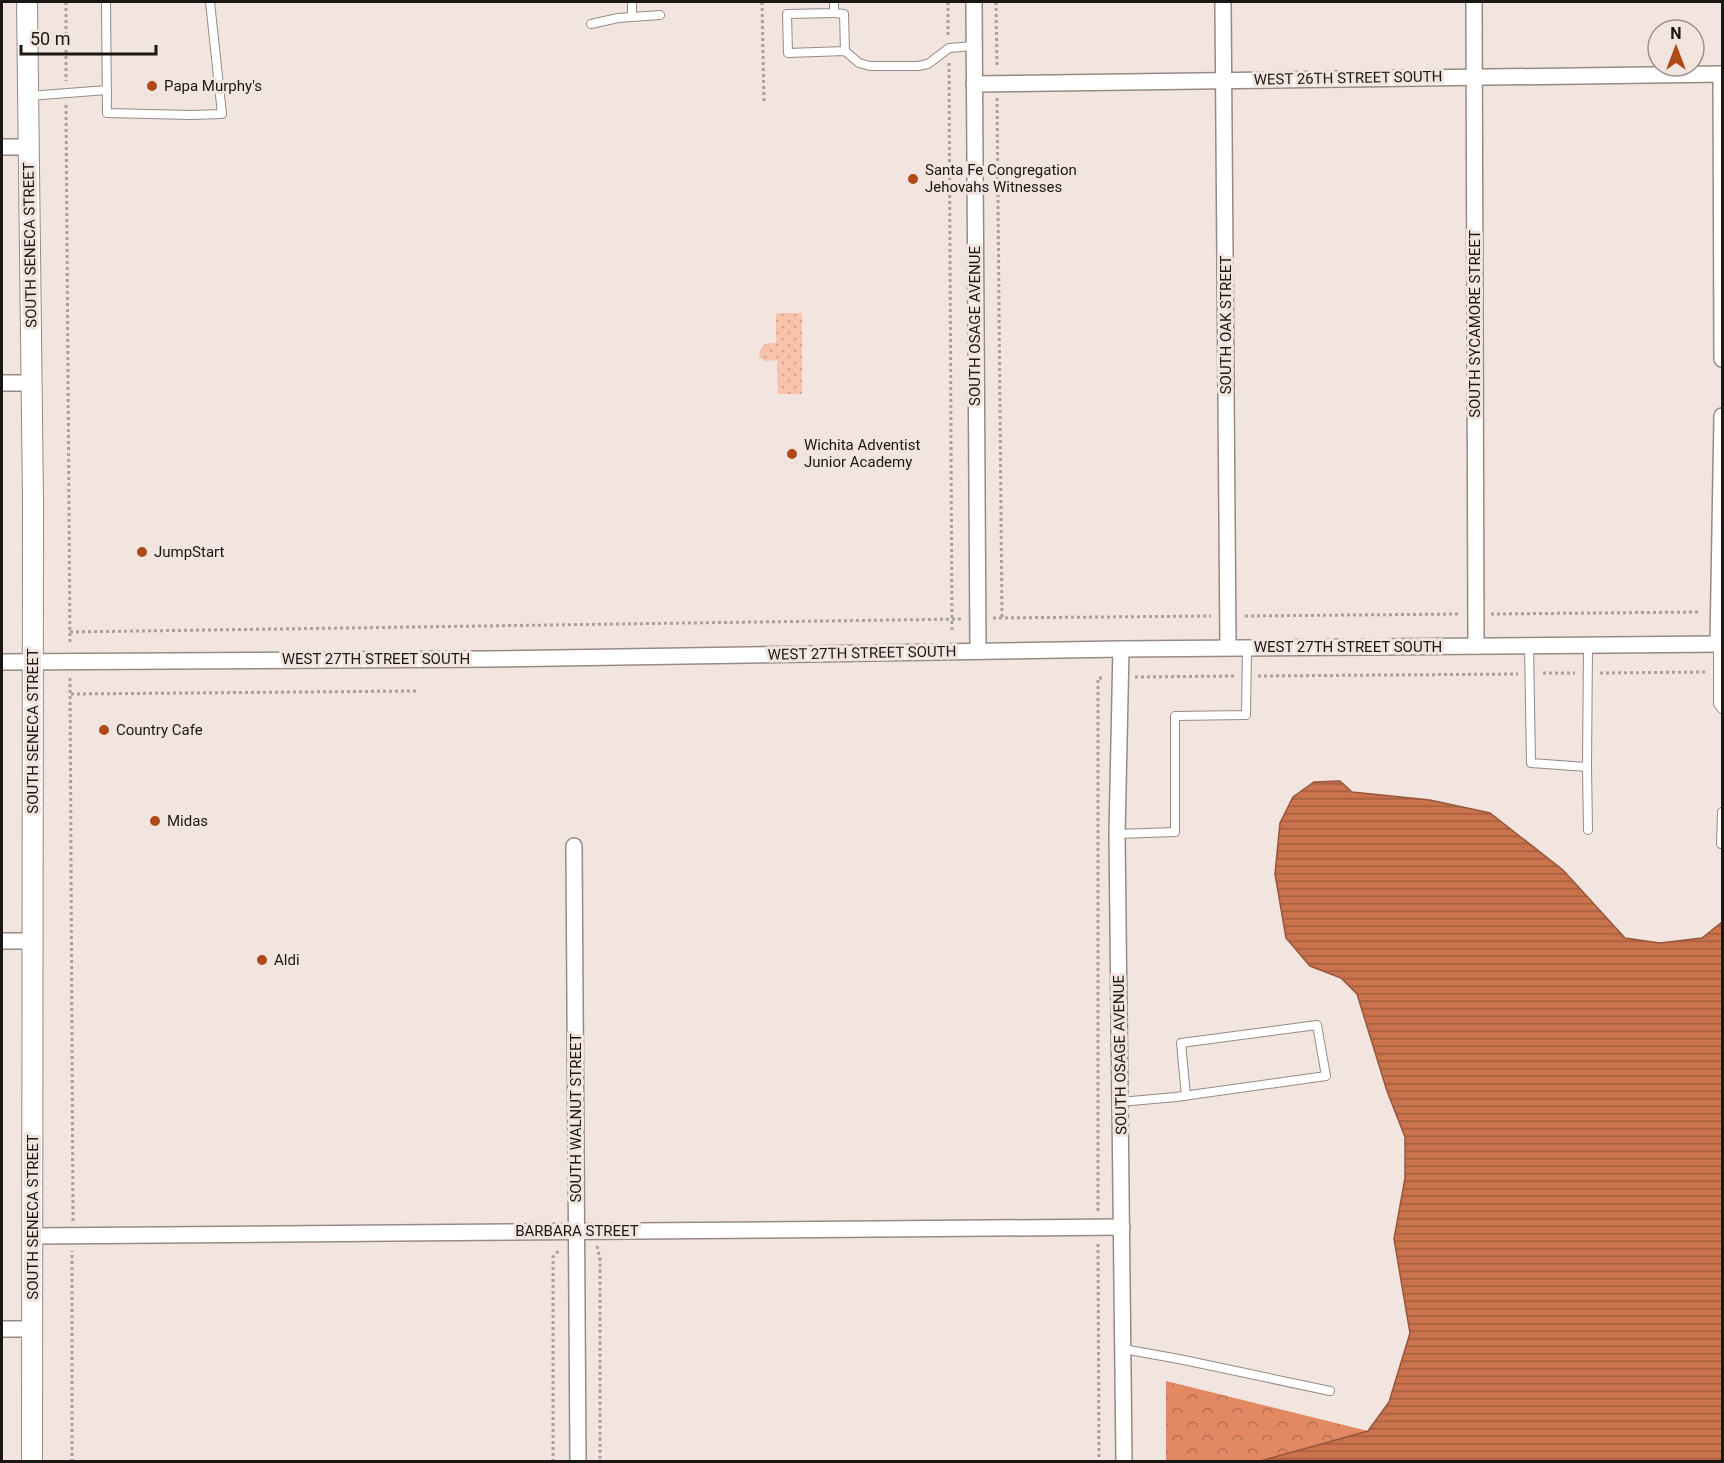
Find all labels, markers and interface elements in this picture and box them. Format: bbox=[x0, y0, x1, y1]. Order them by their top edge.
scale bar bbox=[21, 18, 156, 56]
north arrow bbox=[1646, 18, 1706, 78]
text: N bbox=[1670, 24, 1682, 43]
text: 50 m bbox=[30, 28, 70, 49]
street label: WEST 26TH STREET SOUTH bbox=[1254, 67, 1442, 89]
place label: Papa Murphy's bbox=[164, 77, 262, 95]
marker: Papa Murphy's bbox=[145, 79, 159, 93]
place label: Santa Fe Congregation Jehovahs Witnesses bbox=[925, 161, 1077, 196]
street label: SOUTH SENECA STREET bbox=[20, 162, 40, 328]
marker: Santa Fe Congregation Jehovahs Witnesses bbox=[906, 172, 920, 186]
street label: SOUTH SYCAMORE STREET bbox=[1466, 230, 1484, 418]
street label: SOUTH OSAGE AVENUE bbox=[966, 246, 984, 406]
street label: SOUTH OAK STREET bbox=[1217, 256, 1235, 394]
place label: Wichita Adventist Junior Academy bbox=[804, 436, 920, 471]
marker: Wichita Adventist Junior Academy bbox=[785, 447, 799, 461]
place label: JumpStart bbox=[154, 543, 225, 561]
marker: JumpStart bbox=[135, 545, 149, 559]
street label: WEST 27TH STREET SOUTH bbox=[1254, 638, 1442, 656]
street label: WEST 27TH STREET SOUTH bbox=[768, 642, 956, 664]
street label: SOUTH SENECA STREET bbox=[24, 648, 42, 814]
street label: WEST 27TH STREET SOUTH bbox=[282, 650, 470, 668]
place label: Country Cafe bbox=[116, 721, 203, 739]
marker: Country Cafe bbox=[97, 723, 111, 737]
place label: Midas bbox=[167, 812, 208, 830]
marker: Midas bbox=[148, 814, 162, 828]
place label: Aldi bbox=[274, 951, 300, 969]
marker: Aldi bbox=[255, 953, 269, 967]
street label: SOUTH OSAGE AVENUE bbox=[1110, 974, 1130, 1135]
street label: SOUTH WALNUT STREET bbox=[567, 1033, 585, 1203]
street label: SOUTH SENECA STREET bbox=[24, 1134, 42, 1300]
street label: BARBARA STREET bbox=[515, 1222, 639, 1240]

